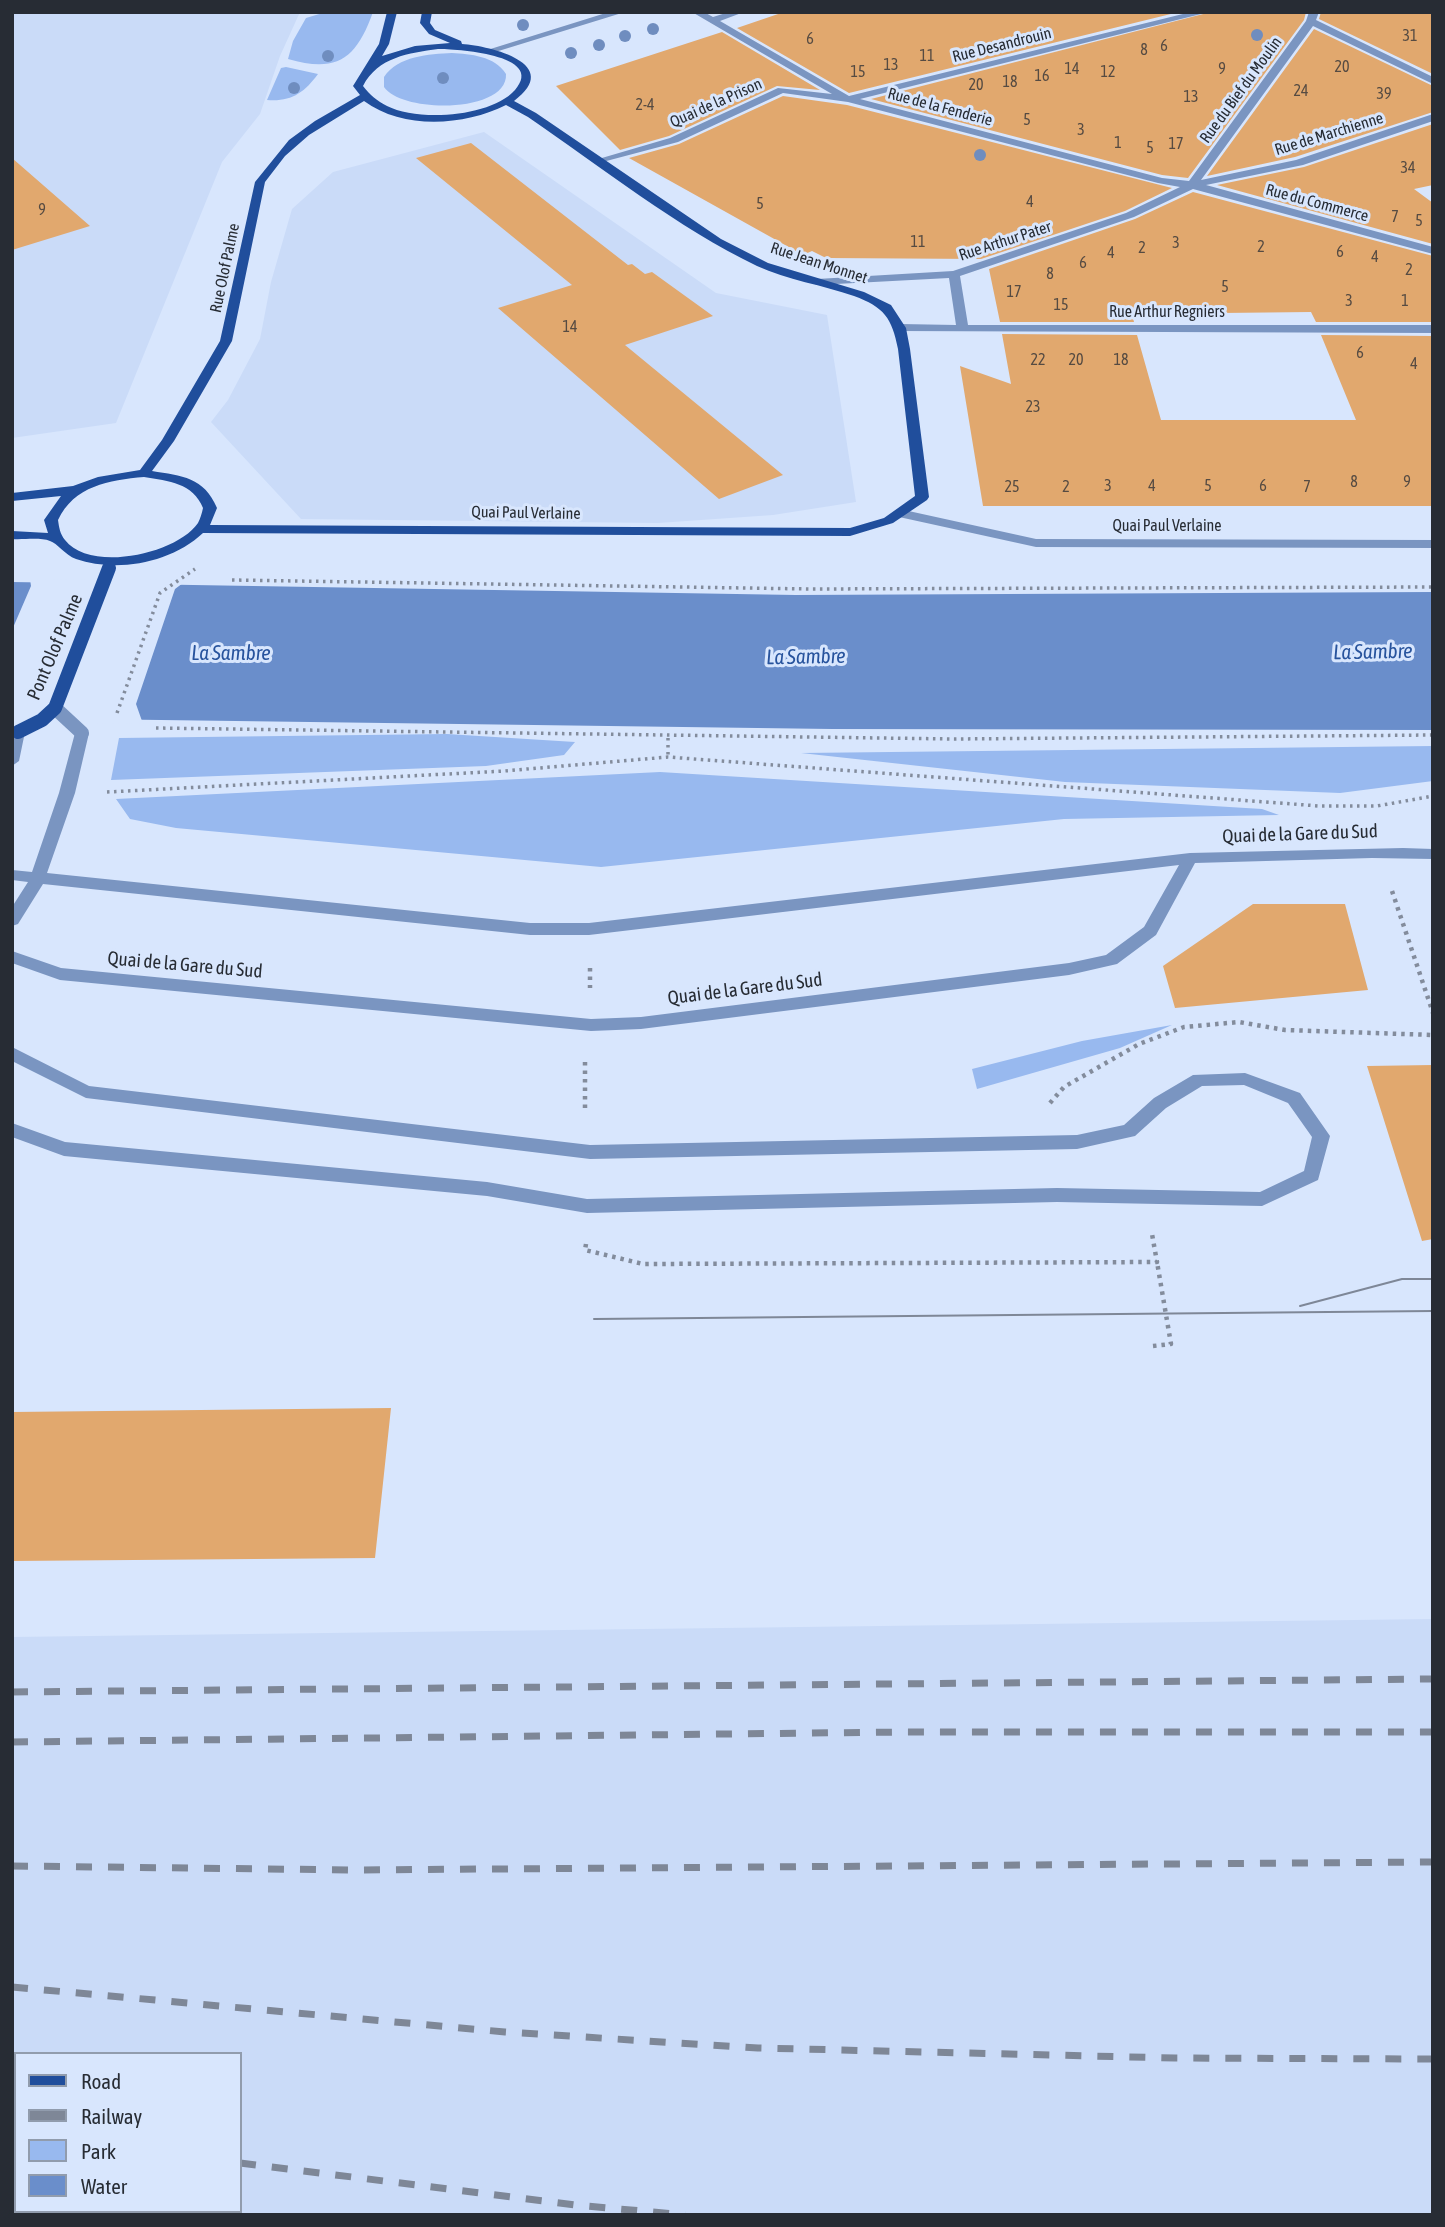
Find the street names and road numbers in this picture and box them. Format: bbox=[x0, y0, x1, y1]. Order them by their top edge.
street label: Rue Desandrouin bbox=[951, 23, 1053, 67]
street label: Rue du Bief du Moulin bbox=[1196, 33, 1286, 147]
street label: Quai de la Prison bbox=[667, 74, 765, 132]
street label: Rue de la Fenderie bbox=[885, 84, 995, 130]
street label: Rue de Marchienne bbox=[1272, 108, 1386, 160]
street label: Rue du Commerce bbox=[1264, 180, 1370, 226]
street label: Rue Arthur Pater bbox=[956, 217, 1054, 265]
street label: Rue Olof Palme bbox=[206, 222, 244, 314]
street label: Rue Jean Monnet bbox=[768, 238, 870, 288]
street label: Rue Arthur Regniers bbox=[1109, 302, 1225, 322]
street label: Quai Paul Verlaine bbox=[471, 502, 581, 524]
street label: Quai Paul Verlaine bbox=[1112, 516, 1222, 536]
street label: Pont Olof Palme bbox=[22, 590, 88, 704]
street label: Quai de la Gare du Sud bbox=[1222, 820, 1378, 848]
street label: Quai de la Gare du Sud bbox=[107, 947, 263, 983]
street label: Quai de la Gare du Sud bbox=[666, 968, 824, 1010]

